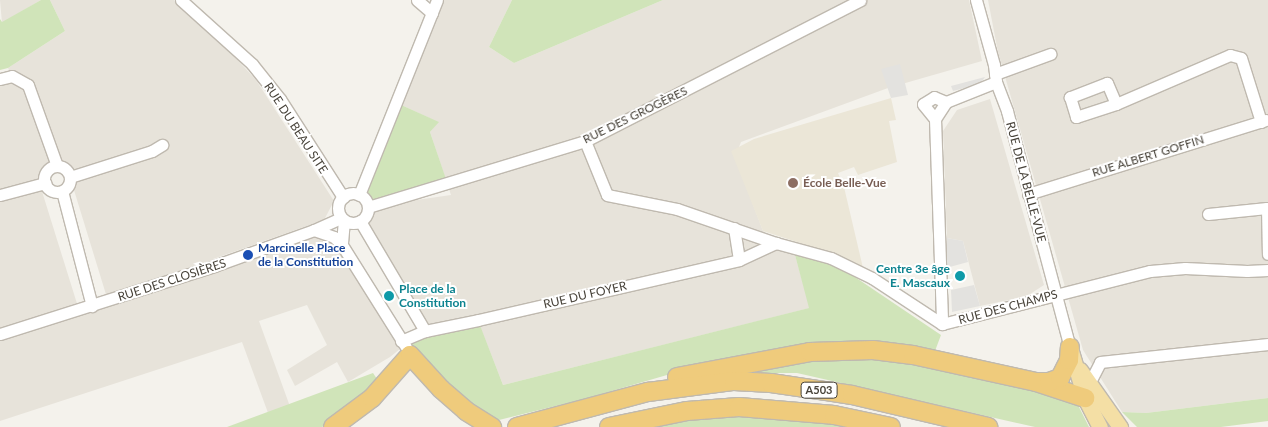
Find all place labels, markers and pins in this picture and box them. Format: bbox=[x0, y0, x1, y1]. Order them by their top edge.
place label: École Belle-Vue bbox=[803, 176, 886, 190]
marker: École Belle-Vue bbox=[787, 177, 799, 189]
place label: Marcinelle Place de la Constitution bbox=[258, 241, 353, 269]
marker: Marcinelle Place de la Constitution bbox=[242, 249, 254, 261]
place label: Centre 3e âge E. Mascaux bbox=[876, 262, 950, 290]
marker: Centre 3e âge E. Mascaux bbox=[954, 270, 966, 282]
place label: Place de la Constitution bbox=[399, 282, 466, 310]
marker: Place de la Constitution bbox=[383, 290, 395, 302]

